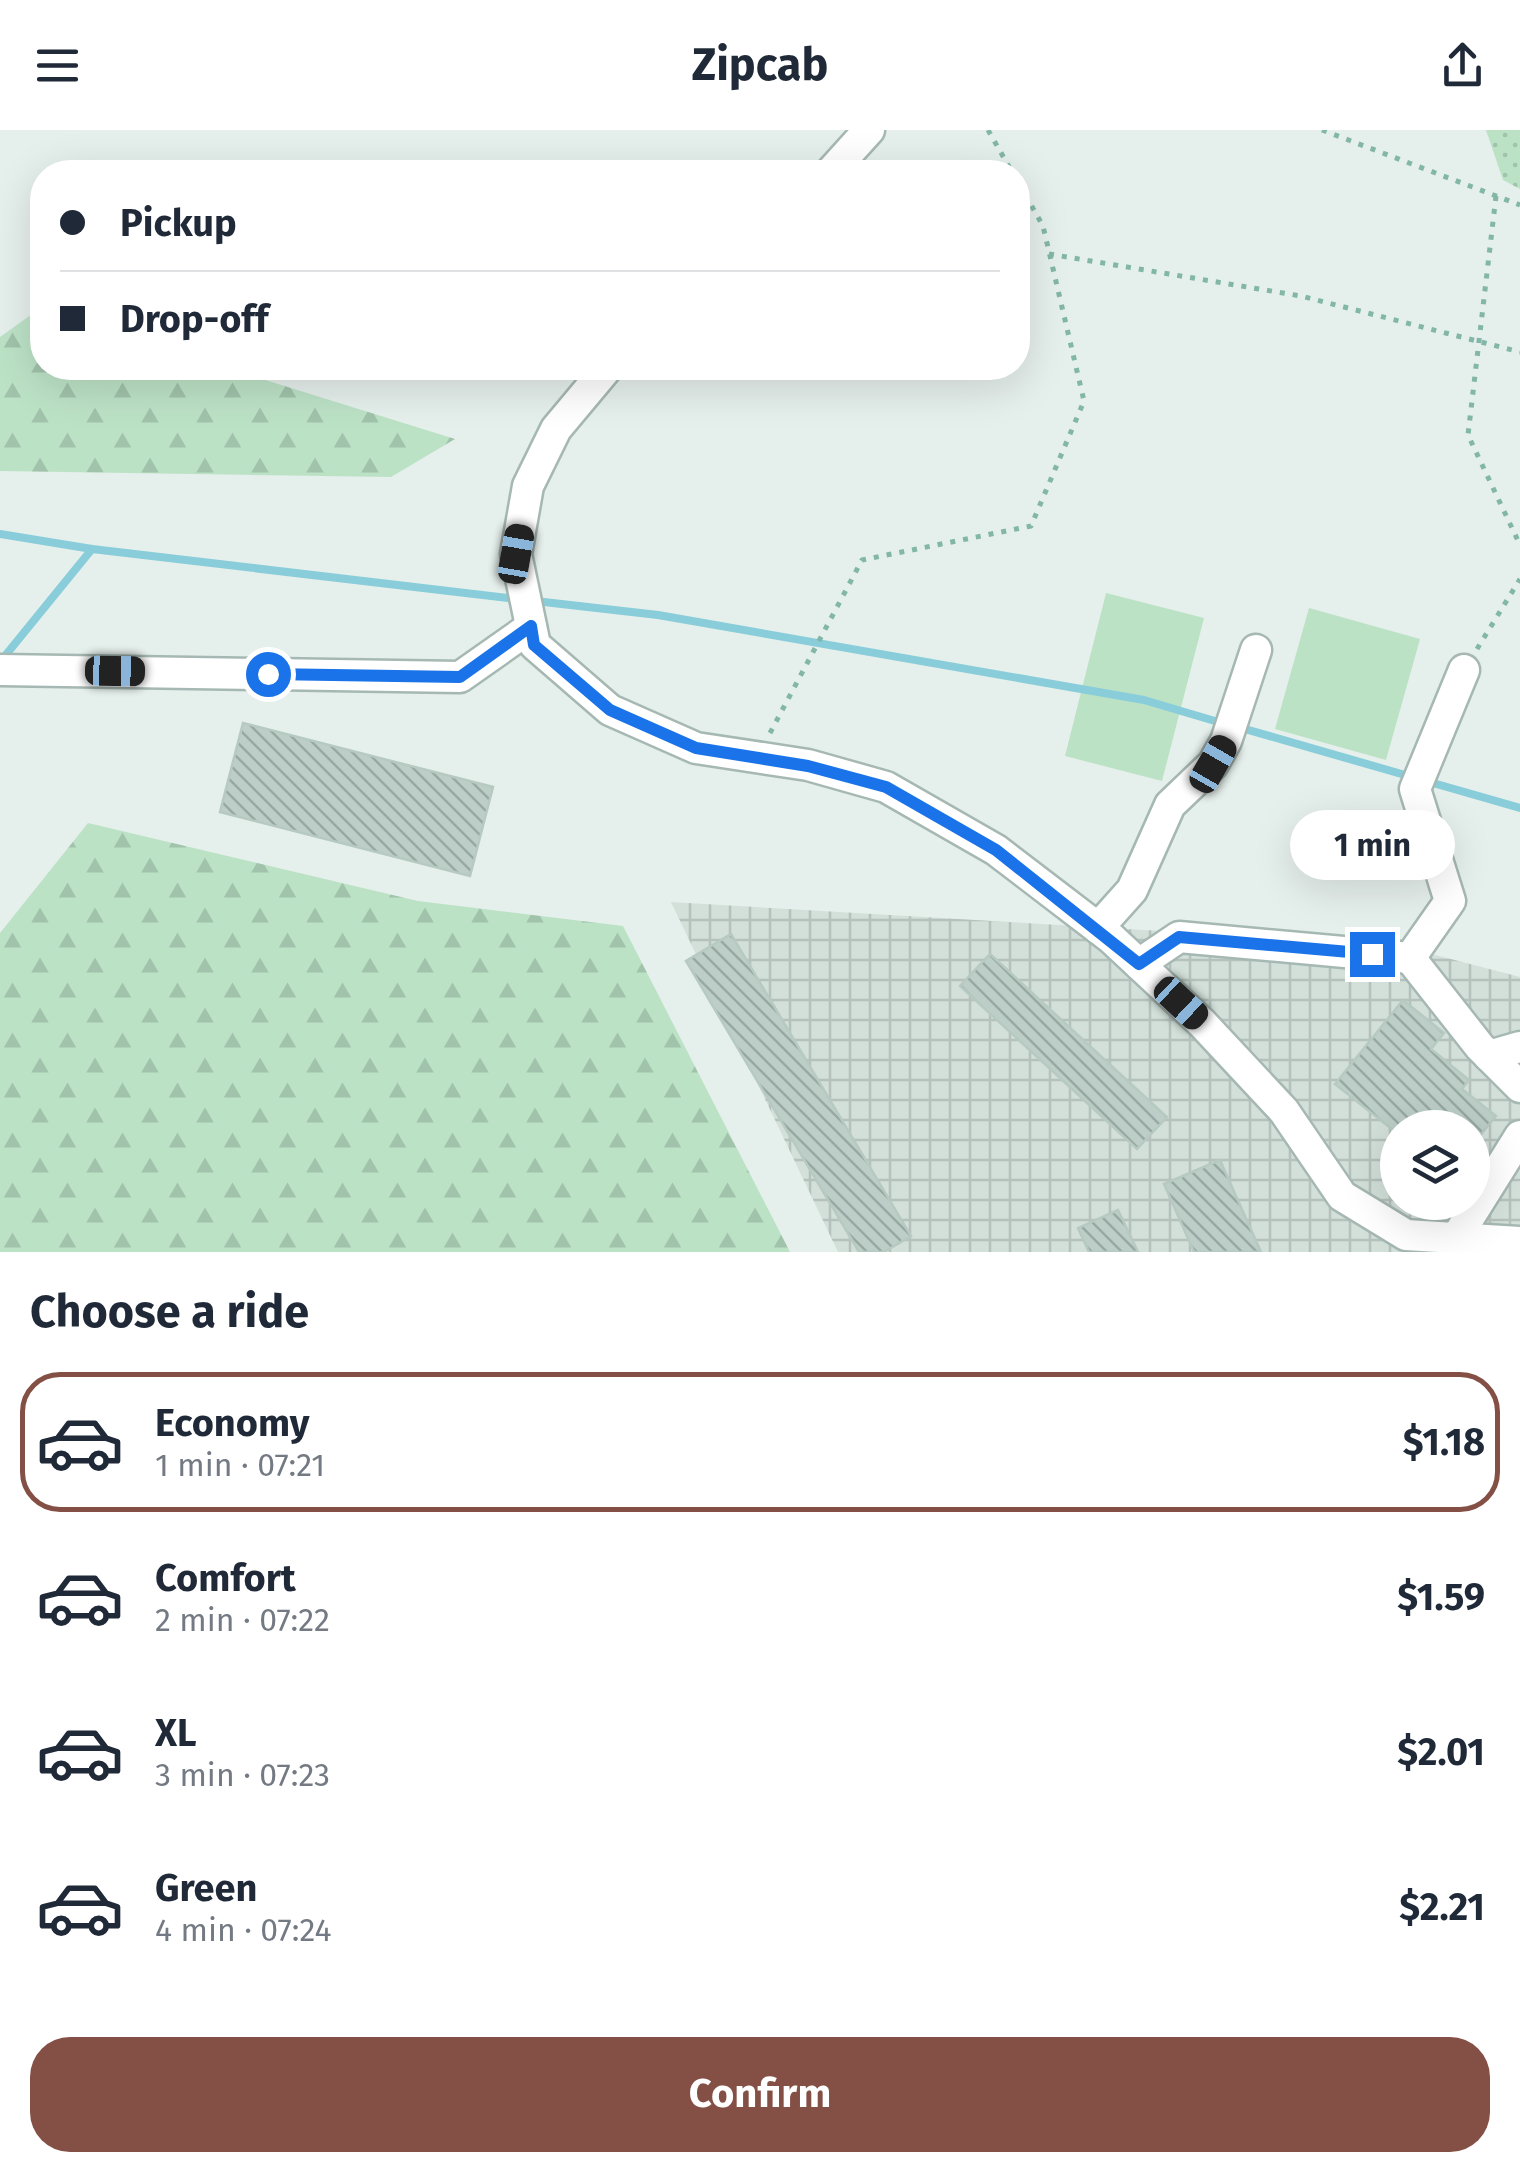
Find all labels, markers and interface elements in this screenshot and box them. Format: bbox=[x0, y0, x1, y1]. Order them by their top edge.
icon: menu bbox=[30, 38, 85, 93]
text: Zipcab bbox=[692, 38, 828, 92]
icon: share bbox=[1435, 38, 1490, 93]
text: Pickup bbox=[120, 200, 237, 246]
text: Drop-off bbox=[120, 296, 268, 342]
car bbox=[496, 522, 536, 586]
route start bbox=[246, 652, 291, 697]
car bbox=[85, 655, 145, 687]
car bbox=[1185, 731, 1241, 797]
callout: 1 min bbox=[1290, 809, 1454, 879]
text: 1 min bbox=[1334, 826, 1411, 864]
route end bbox=[1350, 932, 1395, 977]
car bbox=[1149, 972, 1213, 1034]
map controls bbox=[1380, 1110, 1490, 1220]
button: layers bbox=[1380, 1110, 1490, 1220]
text: Choose a ride bbox=[30, 1285, 309, 1339]
icon: car bbox=[35, 1397, 125, 1487]
text: Economy bbox=[155, 1400, 310, 1446]
text: $1.18 bbox=[1403, 1419, 1485, 1465]
text: 1 min · 07:21 bbox=[155, 1446, 325, 1484]
icon: car bbox=[35, 1552, 125, 1642]
text: Comfort bbox=[155, 1555, 296, 1601]
text: $1.59 bbox=[1397, 1574, 1485, 1620]
text: 2 min · 07:22 bbox=[155, 1601, 330, 1639]
icon: car bbox=[35, 1707, 125, 1797]
text: XL bbox=[155, 1710, 197, 1756]
text: $2.01 bbox=[1397, 1729, 1485, 1775]
text: 3 min · 07:23 bbox=[155, 1756, 330, 1794]
icon: car bbox=[35, 1862, 125, 1952]
text: Green bbox=[155, 1865, 258, 1911]
text: $2.21 bbox=[1399, 1884, 1485, 1930]
text: 4 min · 07:24 bbox=[155, 1911, 331, 1949]
button: Confirm bbox=[30, 2037, 1490, 2152]

